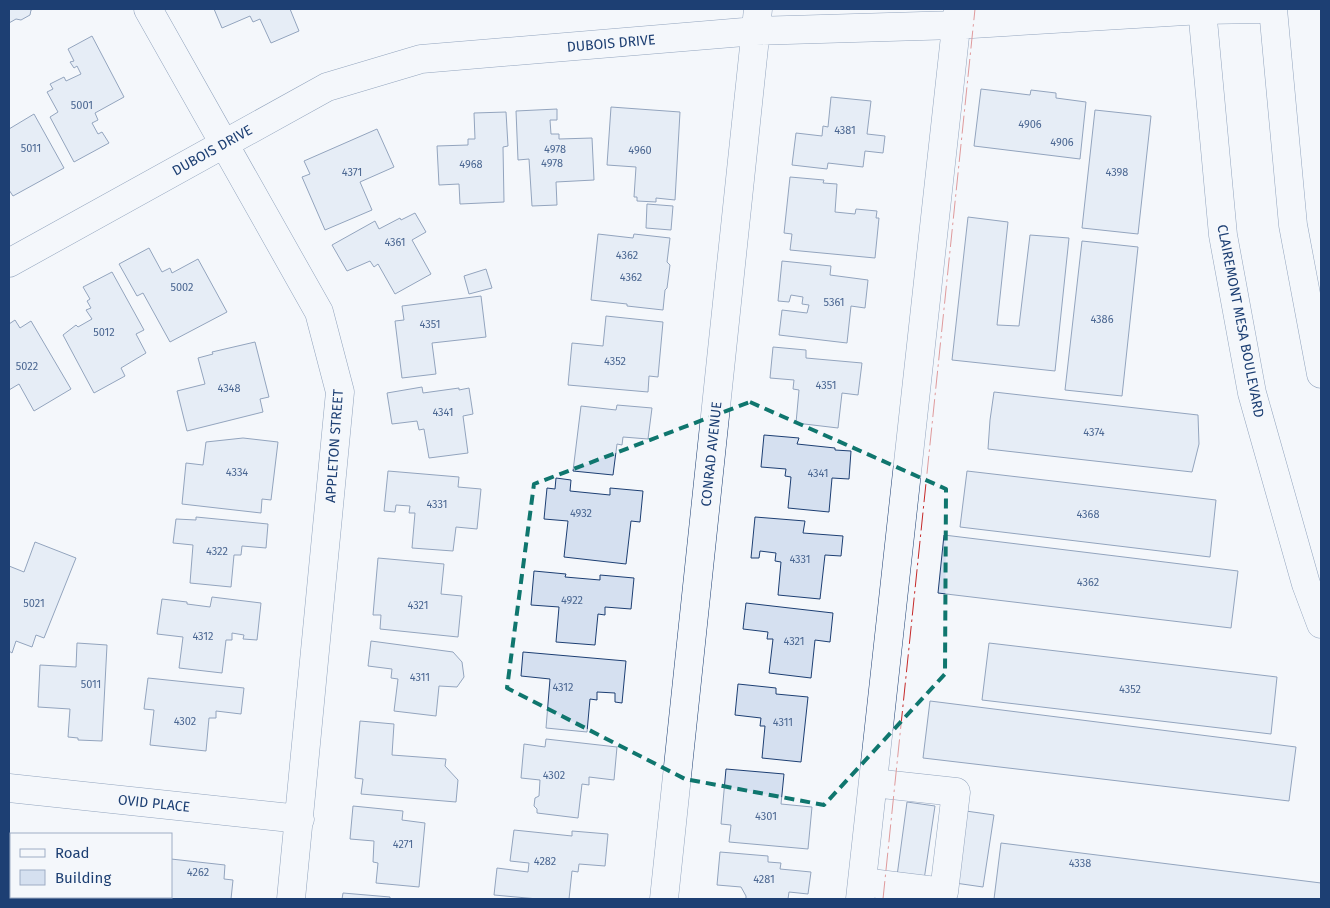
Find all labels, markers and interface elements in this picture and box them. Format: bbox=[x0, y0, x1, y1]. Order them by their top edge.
street label: DUBOIS DRIVE bbox=[566, 31, 656, 56]
house number: 5001 bbox=[71, 99, 93, 112]
house number: 4906 bbox=[1018, 118, 1042, 131]
street label: DUBOIS DRIVE bbox=[169, 121, 255, 179]
house number: 4381 bbox=[834, 124, 856, 137]
house number: 4906 bbox=[1050, 136, 1074, 149]
house number: 5011 bbox=[21, 142, 41, 155]
house number: 4978 bbox=[544, 143, 566, 156]
house number: 4960 bbox=[628, 144, 652, 157]
house number: 4978 bbox=[541, 157, 563, 170]
house number: 4968 bbox=[459, 158, 483, 171]
house number: 4371 bbox=[342, 166, 362, 179]
house number: 4398 bbox=[1106, 166, 1128, 179]
street label: CLAIREMONT MESA BOULEVARD bbox=[1213, 223, 1268, 419]
house number: 4361 bbox=[384, 236, 406, 249]
house number: 4362 bbox=[616, 249, 638, 262]
house number: 4362 bbox=[620, 271, 642, 284]
house number: 5002 bbox=[170, 281, 194, 294]
house number: 5361 bbox=[823, 296, 845, 309]
house number: 4386 bbox=[1090, 313, 1114, 326]
house number: 4351 bbox=[420, 318, 440, 331]
house number: 5012 bbox=[93, 326, 115, 339]
house number: 4352 bbox=[604, 355, 626, 368]
house number: 5022 bbox=[16, 360, 38, 373]
house number: 4351 bbox=[816, 379, 836, 392]
house number: 4348 bbox=[217, 382, 241, 395]
street label: APPLETON STREET bbox=[322, 388, 347, 503]
street label: CONRAD AVENUE bbox=[698, 401, 725, 507]
house number: 4341 bbox=[432, 406, 454, 419]
house number: 4374 bbox=[1083, 426, 1105, 439]
house number: 4334 bbox=[226, 466, 248, 479]
house number: 4341 bbox=[807, 467, 829, 480]
house number: 4331 bbox=[426, 498, 448, 511]
house number: 4932 bbox=[570, 507, 592, 520]
house number: 4368 bbox=[1076, 508, 1100, 521]
house number: 4322 bbox=[206, 545, 228, 558]
house number: 4331 bbox=[789, 553, 811, 566]
house number: 4362 bbox=[1077, 576, 1099, 589]
house number: 4922 bbox=[561, 594, 583, 607]
house number: 5021 bbox=[23, 597, 45, 610]
house number: 4321 bbox=[408, 599, 428, 612]
house number: 4312 bbox=[192, 630, 214, 643]
house number: 4321 bbox=[784, 635, 804, 648]
house number: 4311 bbox=[410, 671, 430, 684]
house number: 5011 bbox=[81, 678, 101, 691]
house number: 4312 bbox=[552, 681, 574, 694]
house number: 4352 bbox=[1119, 683, 1141, 696]
house number: 4302 bbox=[174, 715, 196, 728]
house number: 4311 bbox=[773, 716, 793, 729]
house number: 4302 bbox=[543, 769, 565, 782]
street label: OVID PLACE bbox=[117, 791, 191, 816]
house number: 4301 bbox=[755, 810, 777, 823]
legend bbox=[10, 833, 172, 898]
house number: 4271 bbox=[393, 838, 413, 851]
text: Road bbox=[55, 844, 90, 862]
house number: 4282 bbox=[534, 855, 556, 868]
house number: 4338 bbox=[1069, 857, 1091, 870]
house number: 4262 bbox=[187, 866, 209, 879]
text: Building bbox=[55, 869, 111, 887]
house number: 4281 bbox=[753, 873, 775, 886]

